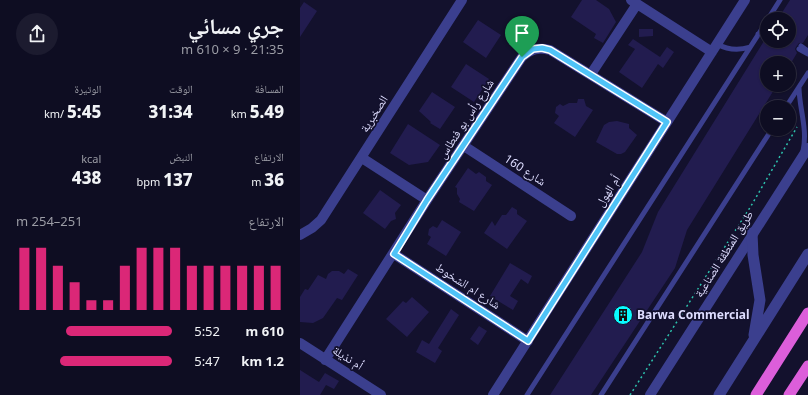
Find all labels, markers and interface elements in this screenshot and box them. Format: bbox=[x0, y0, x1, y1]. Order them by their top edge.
text: جري مسائي bbox=[188, 10, 284, 40]
map controls bbox=[760, 12, 796, 136]
button: locate bbox=[760, 12, 796, 48]
button: share bbox=[16, 13, 58, 55]
pin bbox=[505, 16, 539, 57]
icon: arrive bbox=[511, 22, 533, 44]
text: 21:35 · 9 × 610 m bbox=[181, 40, 284, 58]
button: + bbox=[760, 56, 796, 92]
street label: شارع رأس بو فنطاس bbox=[433, 75, 498, 162]
text: الوتيرة bbox=[75, 81, 101, 96]
text: الوقت bbox=[169, 81, 193, 96]
text: المسافة bbox=[255, 81, 284, 96]
street label: الصخبرية bbox=[356, 92, 392, 135]
text: 5:45 bbox=[67, 100, 101, 123]
text: 31:34 bbox=[149, 100, 193, 123]
text: 5.49 bbox=[250, 100, 284, 123]
button: − bbox=[760, 100, 796, 136]
text: /km bbox=[44, 106, 67, 121]
text: km bbox=[231, 106, 250, 121]
text: النبض bbox=[169, 149, 193, 164]
text: الارتفاع bbox=[254, 149, 284, 164]
street label: شارع 160 bbox=[501, 150, 549, 189]
text: kcal bbox=[81, 151, 101, 166]
text: 438 bbox=[72, 166, 101, 189]
text: 137 bbox=[163, 168, 193, 191]
text: 36 bbox=[264, 168, 284, 191]
street label: أم الهول bbox=[591, 171, 624, 210]
text: bpm bbox=[136, 174, 163, 189]
text: m bbox=[251, 174, 264, 189]
street label: طريق المنطقة الصناعية bbox=[690, 207, 757, 300]
text: 251–254 m bbox=[16, 212, 83, 230]
text: الارتفاع bbox=[249, 212, 284, 230]
street label: شارع ام الشخوط bbox=[433, 258, 504, 313]
building icon: Barwa Commercial bbox=[612, 304, 634, 326]
place label: Barwa Commercial bbox=[637, 306, 750, 323]
text: 5:52 bbox=[194, 322, 220, 340]
text: 610 m bbox=[246, 322, 284, 340]
street label: أم نذيلة bbox=[330, 342, 367, 374]
text: 5:47 bbox=[194, 352, 220, 370]
text: 1.2 km bbox=[241, 352, 284, 370]

